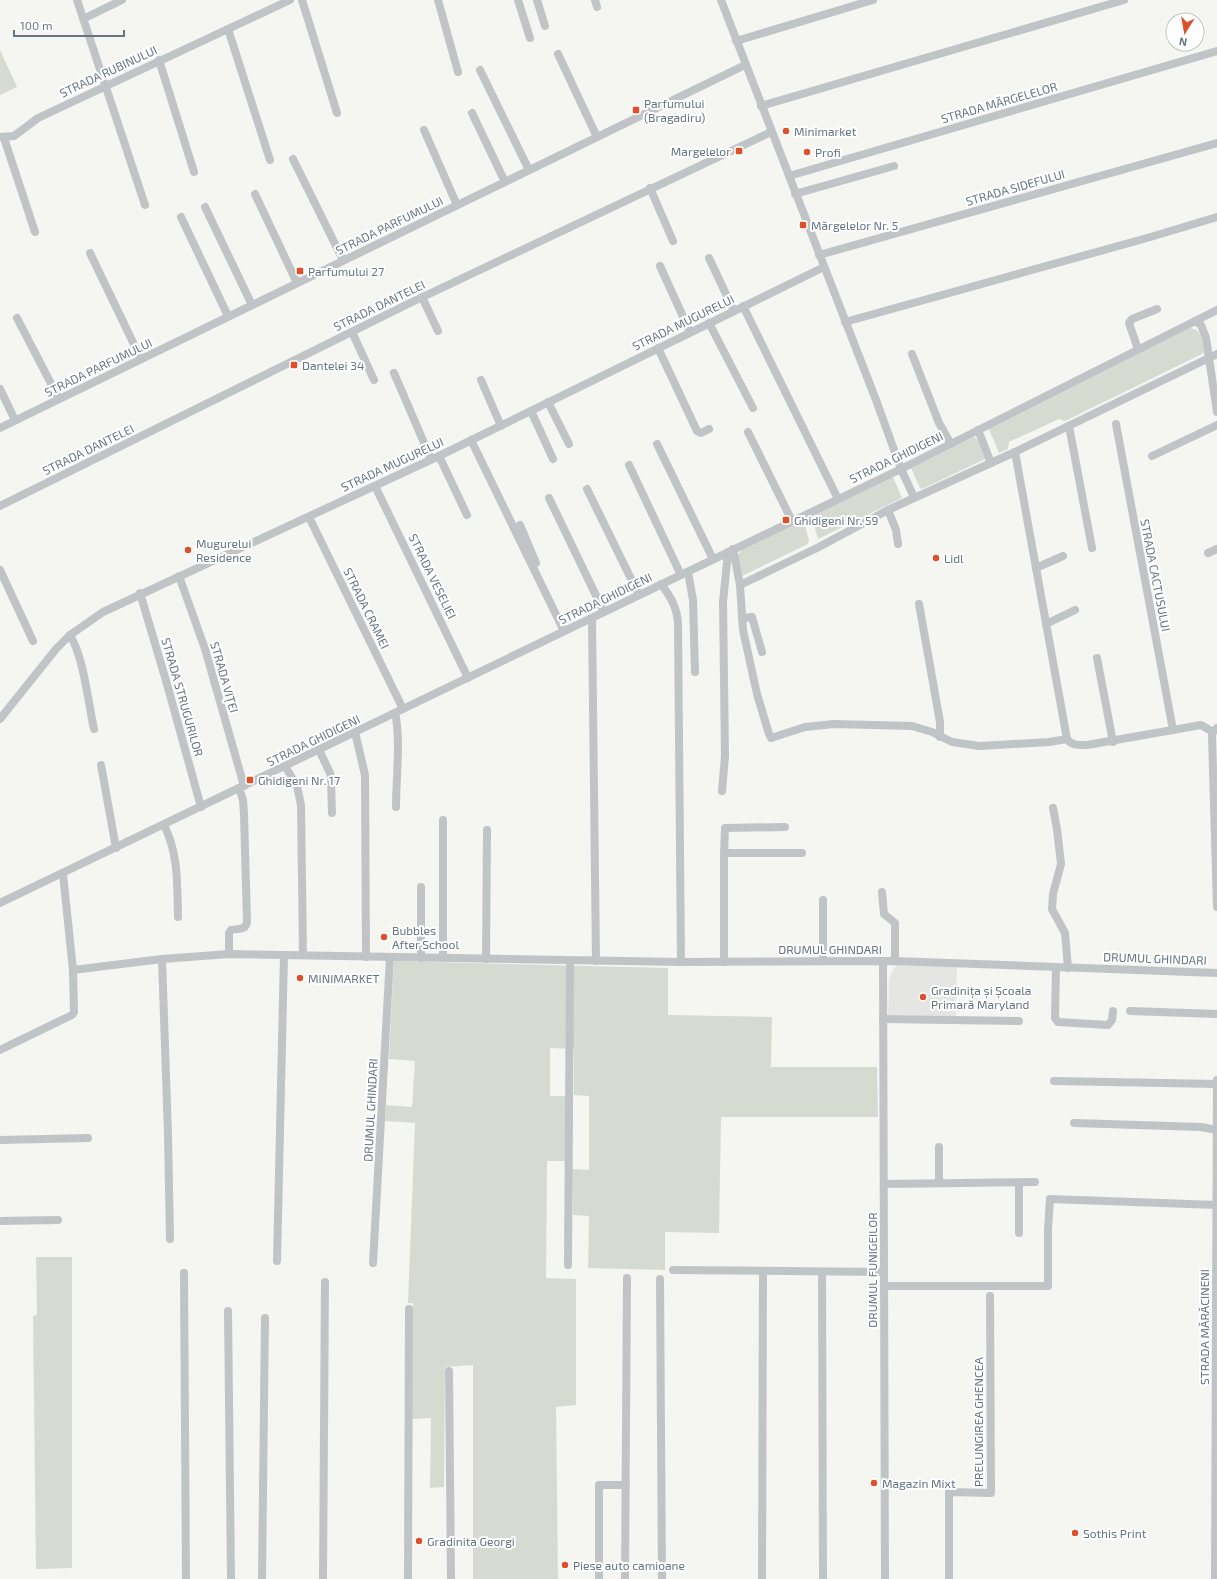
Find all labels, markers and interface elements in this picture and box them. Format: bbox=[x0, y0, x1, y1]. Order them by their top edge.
scale bar bbox=[14, 12, 124, 38]
north arrow bbox=[1165, 12, 1205, 52]
text: 100 m bbox=[20, 18, 52, 32]
text: N bbox=[1178, 35, 1188, 49]
street label: STRADA RUBINULUI bbox=[57, 42, 159, 100]
street label: STRADA MĂRGELELOR bbox=[939, 79, 1059, 125]
place label: Parfumului (Bragadiru) bbox=[644, 96, 705, 124]
marker: Parfumului (Bragadiru) bbox=[631, 105, 641, 115]
place label: Minimarket bbox=[794, 124, 857, 138]
marker: Minimarket bbox=[781, 126, 791, 136]
place label: Margelelor bbox=[671, 144, 731, 158]
place label: Profi bbox=[815, 145, 841, 159]
marker: Margelelor bbox=[734, 146, 744, 156]
marker: Profi bbox=[802, 147, 812, 157]
street label: STRADA SIDEFULUI bbox=[964, 166, 1066, 208]
street label: STRADA PARFUMULUI bbox=[333, 193, 445, 257]
place label: Mărgelelor Nr. 5 bbox=[811, 218, 898, 232]
marker: Mărgelelor Nr. 5 bbox=[798, 220, 808, 230]
place label: Parfumului 27 bbox=[308, 264, 384, 278]
marker: Parfumului 27 bbox=[295, 266, 305, 276]
street label: STRADA DANTELEI bbox=[331, 277, 427, 333]
street label: STRADA MUGURELUI bbox=[630, 291, 736, 353]
street label: STRADA PARFUMULUI bbox=[42, 335, 154, 399]
place label: Dantelei 34 bbox=[302, 358, 364, 372]
marker: Dantelei 34 bbox=[289, 360, 299, 370]
street label: STRADA DANTELEI bbox=[40, 421, 136, 477]
street label: STRADA GHIDIGENI bbox=[847, 428, 945, 486]
street label: STRADA MUGURELUI bbox=[338, 434, 446, 494]
place label: Ghidigeni Nr. 59 bbox=[794, 513, 879, 527]
marker: Ghidigeni Nr. 59 bbox=[781, 515, 791, 525]
street label: STRADA CACTUSULUI bbox=[1138, 518, 1174, 632]
street label: STRADA VESELIEI bbox=[406, 531, 460, 621]
place label: Mugurelui Residence bbox=[196, 536, 251, 564]
marker: Mugurelui Residence bbox=[183, 545, 193, 555]
place label: Lidl bbox=[944, 551, 964, 565]
marker: Lidl bbox=[931, 553, 941, 563]
street label: STRADA CRAMEI bbox=[341, 565, 393, 651]
street label: STRADA GHIDIGENI bbox=[556, 569, 654, 627]
street label: STRADA STRUGURILOR bbox=[159, 636, 207, 758]
street label: STRADA VIȚEI bbox=[206, 640, 242, 715]
street label: STRADA GHIDIGENI bbox=[264, 711, 362, 769]
place label: Ghidigeni Nr. 17 bbox=[258, 773, 340, 787]
marker: Ghidigeni Nr. 17 bbox=[245, 775, 255, 785]
place label: Bubbles After School bbox=[392, 923, 459, 951]
marker: Bubbles After School bbox=[379, 932, 389, 942]
street label: DRUMUL GHINDARI bbox=[778, 942, 882, 956]
street label: DRUMUL GHINDARI bbox=[1103, 949, 1207, 967]
place label: MINIMARKET bbox=[308, 971, 379, 985]
marker: MINIMARKET bbox=[295, 973, 305, 983]
place label: Gradinița și Școala Primară Maryland bbox=[931, 983, 1031, 1011]
marker: Gradinița și Școala Primară Maryland bbox=[918, 992, 928, 1002]
street label: DRUMUL GHINDARI bbox=[360, 1058, 380, 1162]
street label: DRUMUL FUNIGEILOR bbox=[865, 1212, 879, 1328]
street label: STRADA MĂRĂCINENI bbox=[1197, 1269, 1211, 1385]
street label: PRELUNGIREA GHENCEA bbox=[971, 1356, 985, 1487]
place label: Magazin Mixt bbox=[882, 1476, 956, 1490]
marker: Magazin Mixt bbox=[869, 1478, 879, 1488]
place label: Sothis Print bbox=[1083, 1526, 1147, 1540]
marker: Sothis Print bbox=[1070, 1528, 1080, 1538]
place label: Gradinita Georgi bbox=[427, 1534, 515, 1548]
marker: Gradinita Georgi bbox=[414, 1536, 424, 1546]
place label: Piese auto camioane bbox=[573, 1558, 685, 1572]
marker: Piese auto camioane bbox=[560, 1560, 570, 1570]

